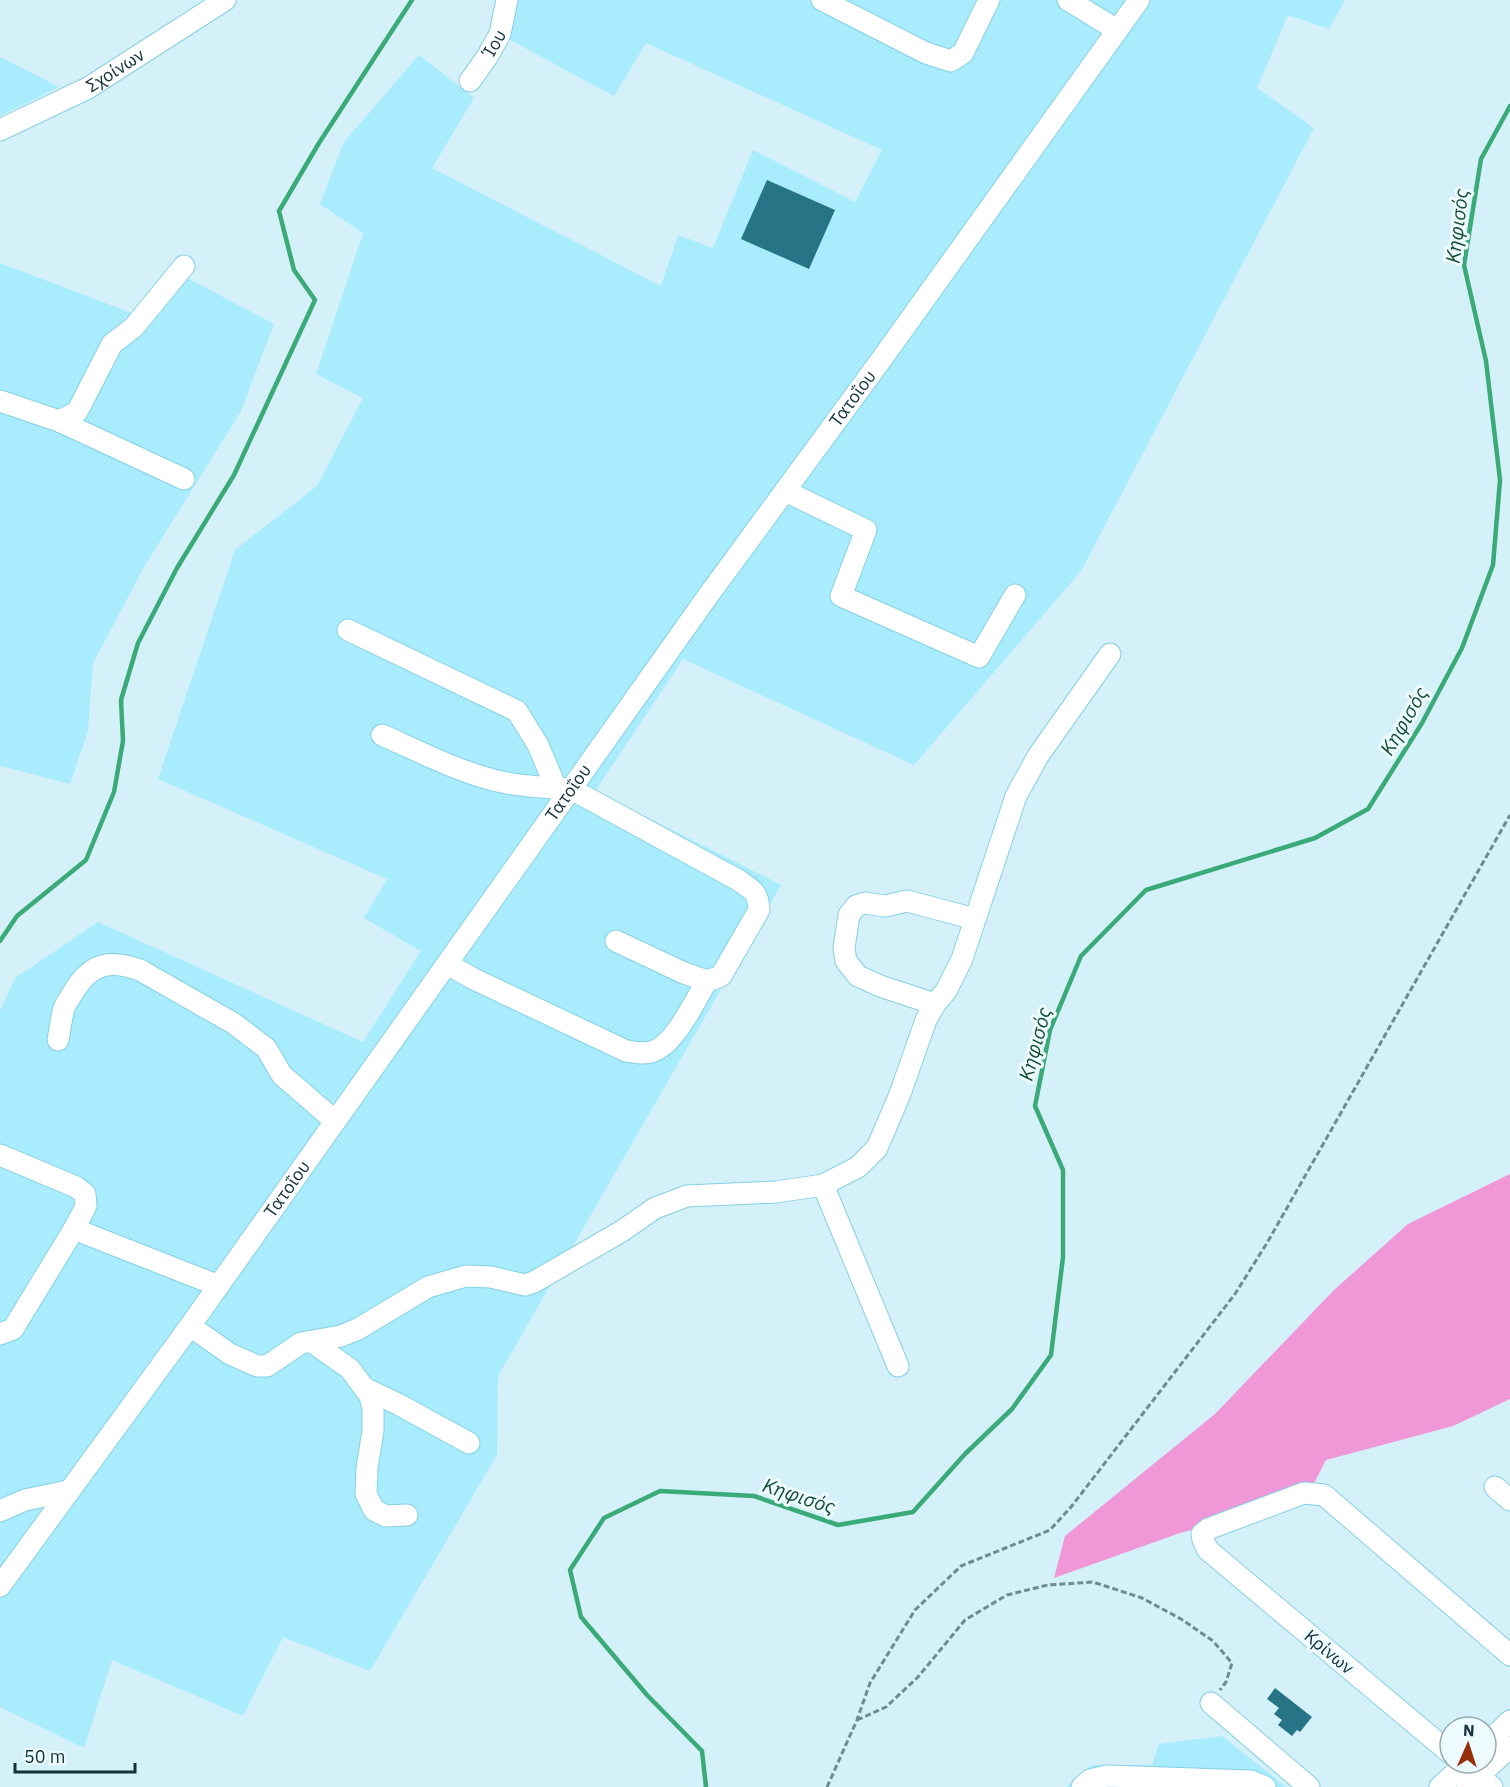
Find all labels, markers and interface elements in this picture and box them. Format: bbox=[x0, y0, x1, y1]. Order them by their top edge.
street label: Ίου bbox=[477, 25, 511, 62]
street label: Σχοίνων bbox=[82, 43, 149, 97]
water label: Κηφισός bbox=[1439, 187, 1475, 265]
street label: Τατοΐου bbox=[824, 365, 881, 431]
water label: Κηφισός bbox=[1373, 681, 1434, 760]
street label: Τατοΐου bbox=[540, 759, 596, 825]
water label: Κηφισός bbox=[1012, 1004, 1057, 1084]
street label: Τατοΐου bbox=[259, 1156, 315, 1222]
water label: Κηφισός bbox=[759, 1471, 839, 1520]
street label: Κρίνων bbox=[1300, 1624, 1359, 1679]
north arrow bbox=[1438, 1715, 1498, 1775]
text: N bbox=[1462, 1720, 1475, 1740]
scale bar bbox=[15, 1736, 135, 1774]
text: 50 m bbox=[24, 1745, 66, 1768]

